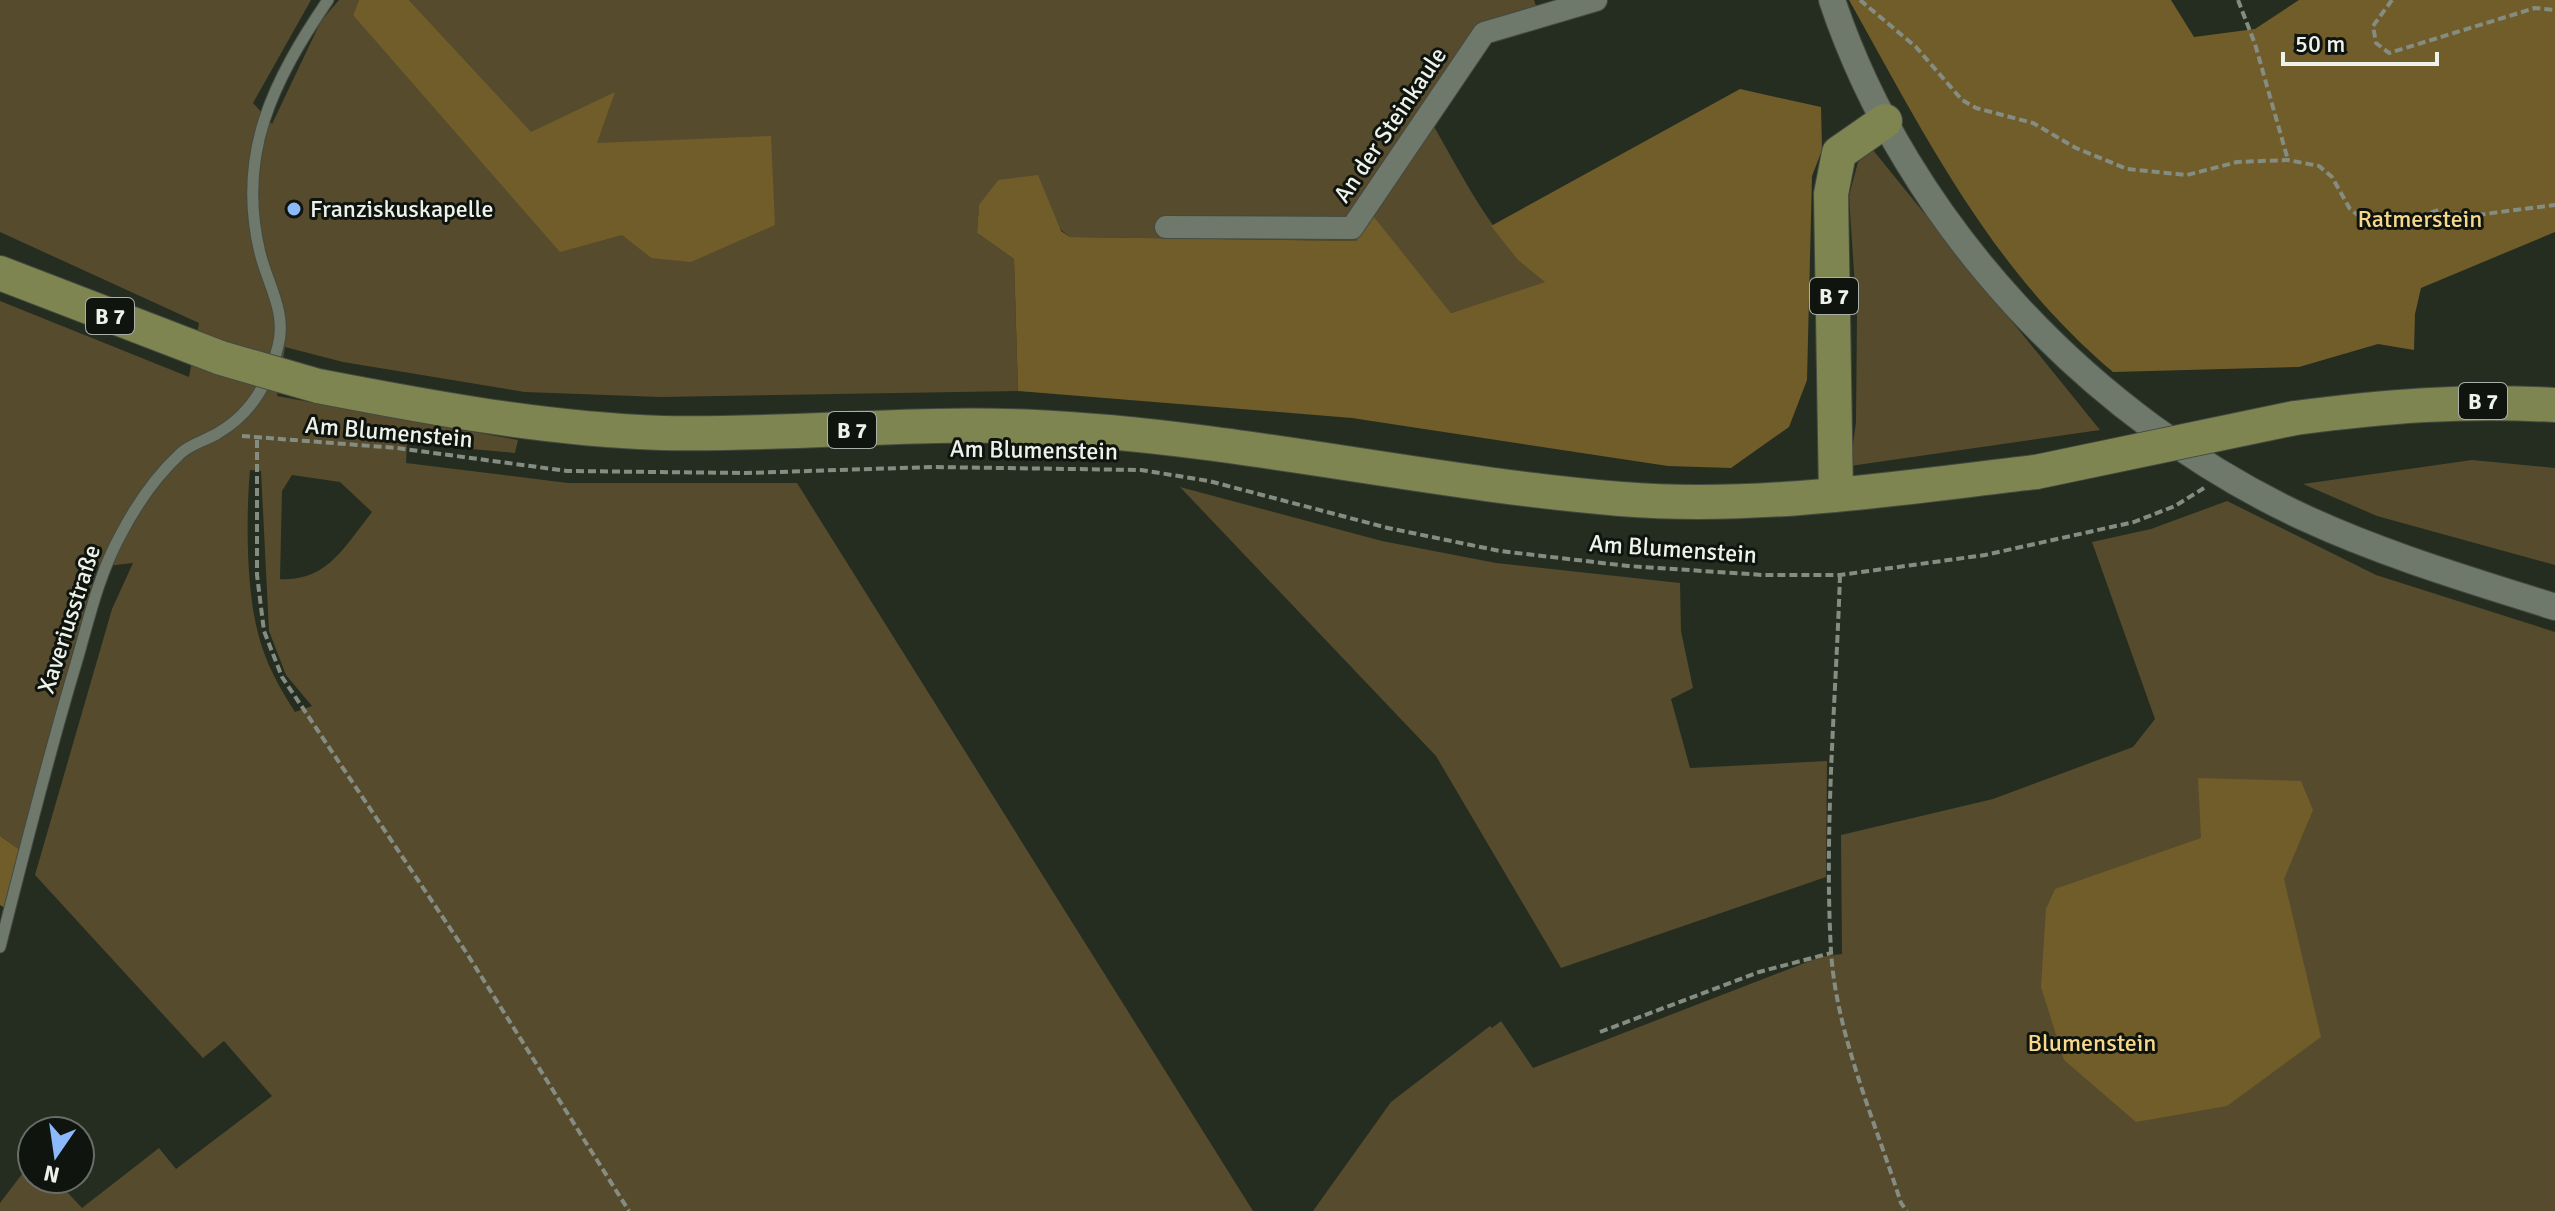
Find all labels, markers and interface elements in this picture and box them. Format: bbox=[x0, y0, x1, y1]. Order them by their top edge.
scale bar bbox=[2283, 16, 2437, 66]
text: 50 m bbox=[2295, 29, 2345, 59]
street label: An der Steinkaule bbox=[1327, 42, 1453, 208]
place label: Franziskuskapelle bbox=[310, 194, 493, 224]
marker: Franziskuskapelle bbox=[285, 200, 303, 218]
park label: Ratmerstein bbox=[2358, 204, 2482, 234]
road number: B 7 bbox=[1810, 278, 1858, 314]
road number: B 7 bbox=[86, 298, 134, 334]
road number: B 7 bbox=[2459, 383, 2507, 419]
street label: Am Blumenstein bbox=[304, 410, 474, 454]
road number: B 7 bbox=[828, 412, 876, 448]
street label: Am Blumenstein bbox=[950, 434, 1118, 466]
street label: Am Blumenstein bbox=[1588, 528, 1758, 570]
street label: Xaveriusstraße bbox=[31, 541, 107, 697]
park label: Blumenstein bbox=[2028, 1028, 2156, 1058]
north arrow bbox=[16, 1115, 96, 1195]
text: N bbox=[41, 1159, 62, 1189]

